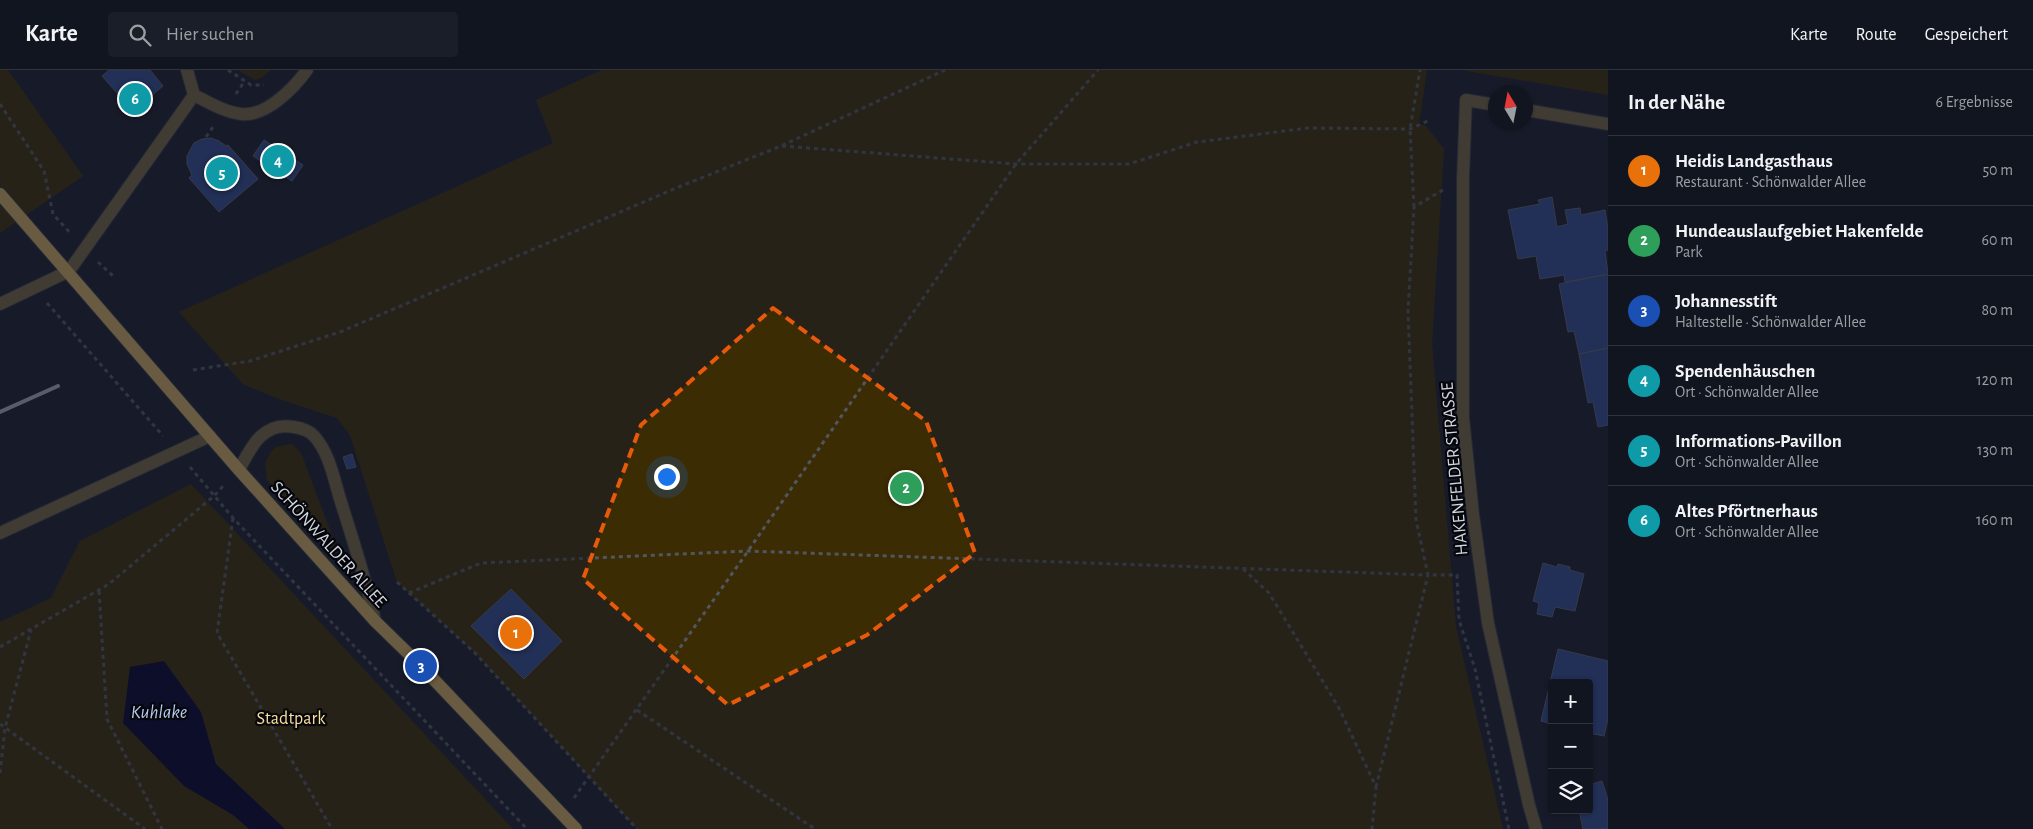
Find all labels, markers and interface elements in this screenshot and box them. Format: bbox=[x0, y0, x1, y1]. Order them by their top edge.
search box bbox=[108, 12, 458, 57]
icon: search bbox=[126, 21, 154, 49]
text: Karte bbox=[25, 22, 78, 46]
text: Hier suchen bbox=[166, 25, 254, 44]
text: Karte bbox=[1790, 26, 1827, 44]
text: Route bbox=[1855, 26, 1897, 44]
text: Gespeichert bbox=[1925, 26, 2008, 44]
pin: 6 bbox=[119, 80, 151, 118]
north arrow bbox=[1488, 85, 1533, 130]
text: In der Nähe bbox=[1628, 92, 1725, 113]
text: 6 Ergebnisse bbox=[1936, 94, 2013, 110]
pin: 4 bbox=[262, 142, 294, 180]
text: Heidis Landgasthaus bbox=[1675, 152, 1833, 171]
pin: 5 bbox=[206, 154, 238, 192]
text: 1 bbox=[1641, 162, 1647, 178]
text: 50 m bbox=[1982, 162, 2013, 178]
text: Restaurant · Schönwalder Allee bbox=[1675, 174, 1866, 190]
text: Hundeauslaufgebiet Hakenfelde bbox=[1675, 222, 1924, 241]
text: 2 bbox=[1640, 232, 1648, 248]
text: 60 m bbox=[1982, 232, 2013, 248]
text: Park bbox=[1675, 244, 1703, 260]
text: Johannesstift bbox=[1675, 292, 1777, 311]
text: 3 bbox=[1641, 302, 1647, 318]
text: 80 m bbox=[1982, 302, 2013, 318]
text: Haltestelle · Schönwalder Allee bbox=[1675, 314, 1866, 330]
text: Spendenhäuschen bbox=[1675, 362, 1815, 381]
text: 4 bbox=[1640, 372, 1648, 388]
text: 120 m bbox=[1976, 372, 2013, 388]
street label: HAKENFELDER STRASSE bbox=[1438, 381, 1472, 556]
text: Ort · Schönwalder Allee bbox=[1675, 384, 1819, 400]
text: Informations-Pavillon bbox=[1675, 432, 1842, 451]
text: 5 bbox=[1641, 442, 1647, 458]
text: 130 m bbox=[1977, 442, 2013, 458]
text: Ort · Schönwalder Allee bbox=[1675, 454, 1819, 470]
your location bbox=[654, 464, 680, 490]
pin: 2 bbox=[890, 469, 922, 507]
street label: SCHÖNWALDER ALLEE bbox=[267, 477, 391, 611]
text: Altes Pförtnerhaus bbox=[1675, 502, 1818, 521]
text: 6 bbox=[1640, 512, 1648, 528]
text: 160 m bbox=[1976, 512, 2013, 528]
text: Ort · Schönwalder Allee bbox=[1675, 524, 1819, 540]
pin: 1 bbox=[500, 614, 532, 652]
pin: 3 bbox=[405, 647, 437, 685]
map controls bbox=[1548, 679, 1593, 814]
button: + bbox=[1548, 679, 1593, 724]
water label: Kuhlake bbox=[131, 703, 187, 722]
park label: Stadtpark bbox=[257, 710, 326, 728]
button: − bbox=[1548, 724, 1593, 769]
button: layers bbox=[1548, 769, 1593, 814]

